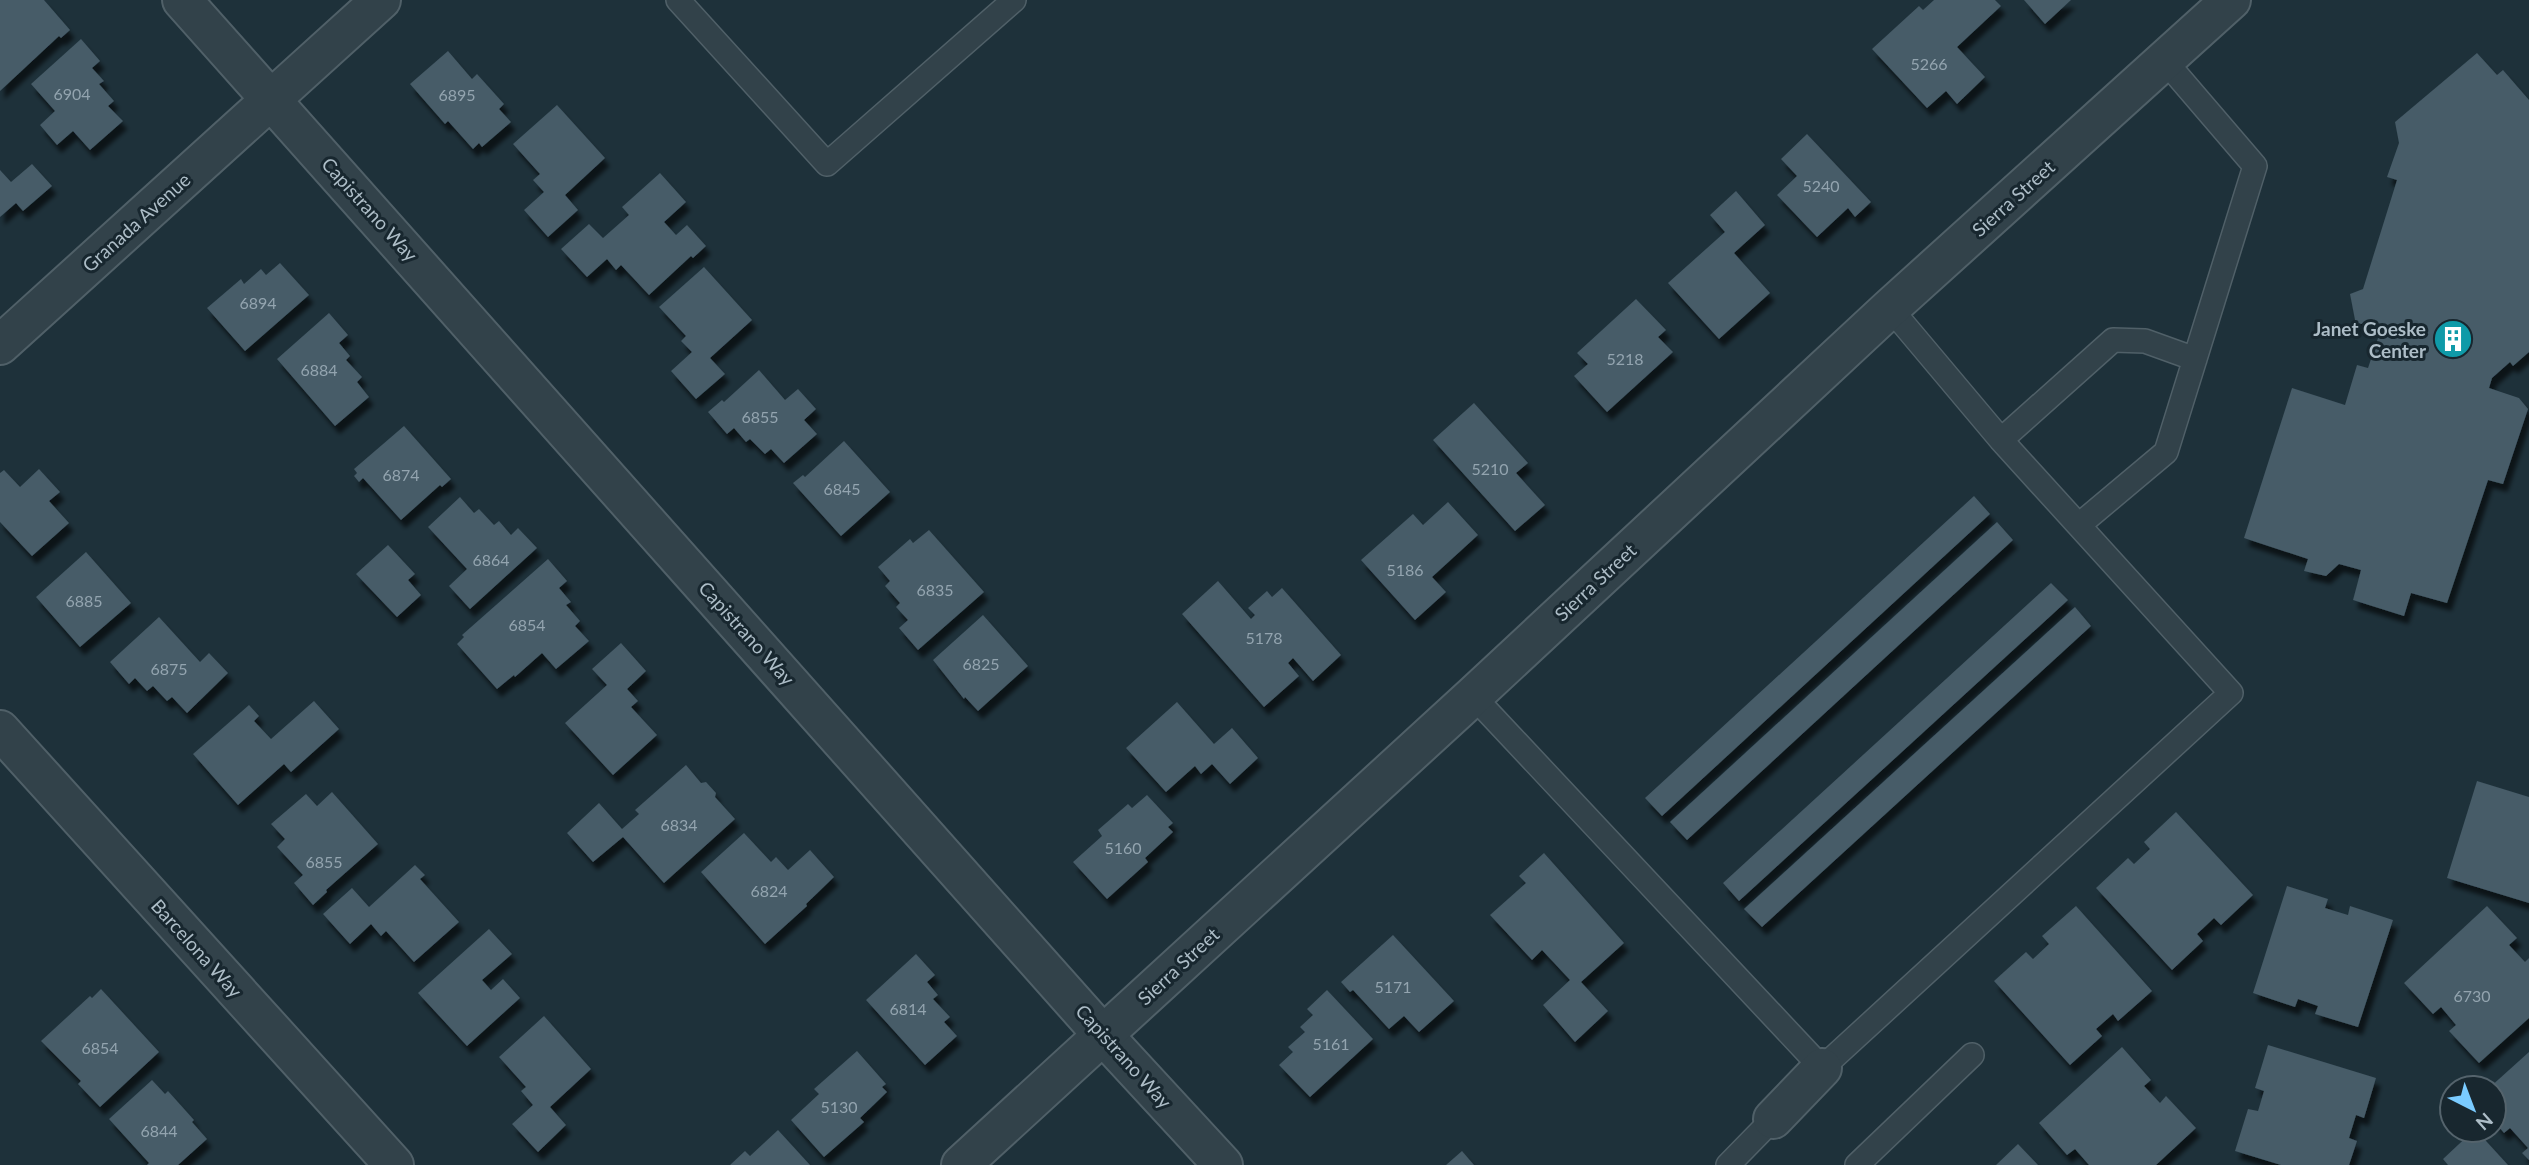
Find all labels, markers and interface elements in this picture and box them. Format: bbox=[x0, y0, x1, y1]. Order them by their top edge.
house number: 5266 bbox=[1910, 54, 1948, 73]
house number: 6904 bbox=[53, 84, 91, 103]
house number: 6895 bbox=[438, 85, 476, 104]
street label: Capistrano Way bbox=[317, 152, 423, 266]
street label: Sierra Street bbox=[1967, 155, 2059, 241]
street label: Granada Avenue bbox=[77, 168, 195, 276]
house number: 5240 bbox=[1802, 176, 1840, 195]
house number: 6894 bbox=[239, 293, 277, 312]
place label: Janet Goeske Center bbox=[2313, 317, 2427, 362]
building icon: Janet Goeske Center bbox=[2432, 318, 2474, 360]
house number: 5218 bbox=[1606, 349, 1644, 368]
house number: 6884 bbox=[300, 360, 338, 379]
house number: 6855 bbox=[741, 407, 779, 426]
house number: 5210 bbox=[1471, 459, 1509, 478]
house number: 6874 bbox=[382, 465, 420, 484]
house number: 6845 bbox=[823, 479, 861, 498]
street label: Sierra Street bbox=[1550, 538, 1641, 625]
house number: 6864 bbox=[472, 550, 510, 569]
house number: 5186 bbox=[1386, 560, 1424, 579]
street label: Capistrano Way bbox=[694, 576, 800, 690]
house number: 6835 bbox=[916, 580, 954, 599]
house number: 6885 bbox=[65, 591, 103, 610]
house number: 6854 bbox=[508, 615, 546, 634]
house number: 5178 bbox=[1245, 628, 1283, 647]
house number: 6825 bbox=[962, 654, 1000, 673]
house number: 6875 bbox=[150, 659, 188, 678]
house number: 6834 bbox=[660, 815, 698, 834]
house number: 5160 bbox=[1104, 838, 1142, 857]
house number: 6855 bbox=[305, 852, 343, 871]
house number: 6824 bbox=[750, 881, 788, 900]
street label: Barcelona Way bbox=[147, 894, 247, 1002]
street label: Sierra Street bbox=[1133, 922, 1224, 1009]
house number: 5171 bbox=[1374, 977, 1412, 996]
house number: 6730 bbox=[2453, 986, 2491, 1005]
house number: 6814 bbox=[889, 999, 927, 1018]
street label: Capistrano Way bbox=[1071, 999, 1177, 1113]
house number: 5161 bbox=[1312, 1034, 1350, 1053]
house number: 6854 bbox=[81, 1038, 119, 1057]
north arrow bbox=[2438, 1074, 2508, 1144]
house number: 5130 bbox=[820, 1097, 858, 1116]
text: N bbox=[2472, 1109, 2498, 1135]
house number: 6844 bbox=[140, 1121, 178, 1140]

